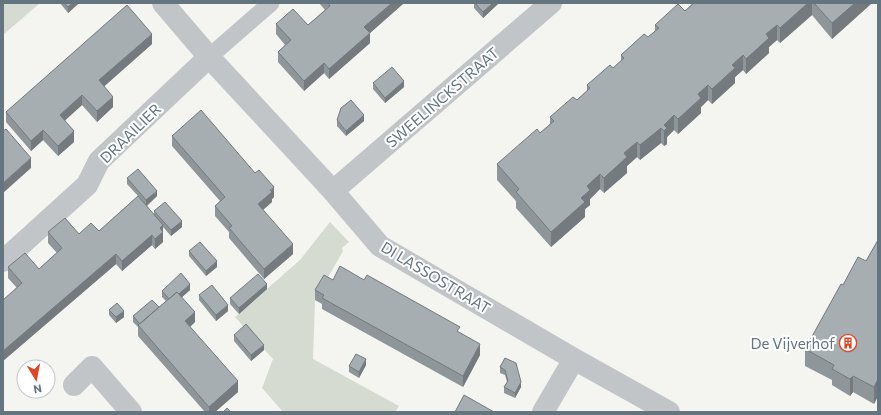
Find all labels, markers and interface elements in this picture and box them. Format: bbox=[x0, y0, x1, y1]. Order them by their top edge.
street label: SWEELINCKSTRAAT bbox=[382, 43, 502, 151]
street label: DRAAILIER bbox=[96, 100, 164, 166]
street label: DI LASSOSTRAAT bbox=[378, 237, 494, 317]
building icon: De Vijverhof bbox=[838, 333, 858, 353]
place label: De Vijverhof bbox=[750, 334, 835, 352]
north arrow bbox=[16, 359, 56, 399]
text: N bbox=[33, 382, 43, 396]

